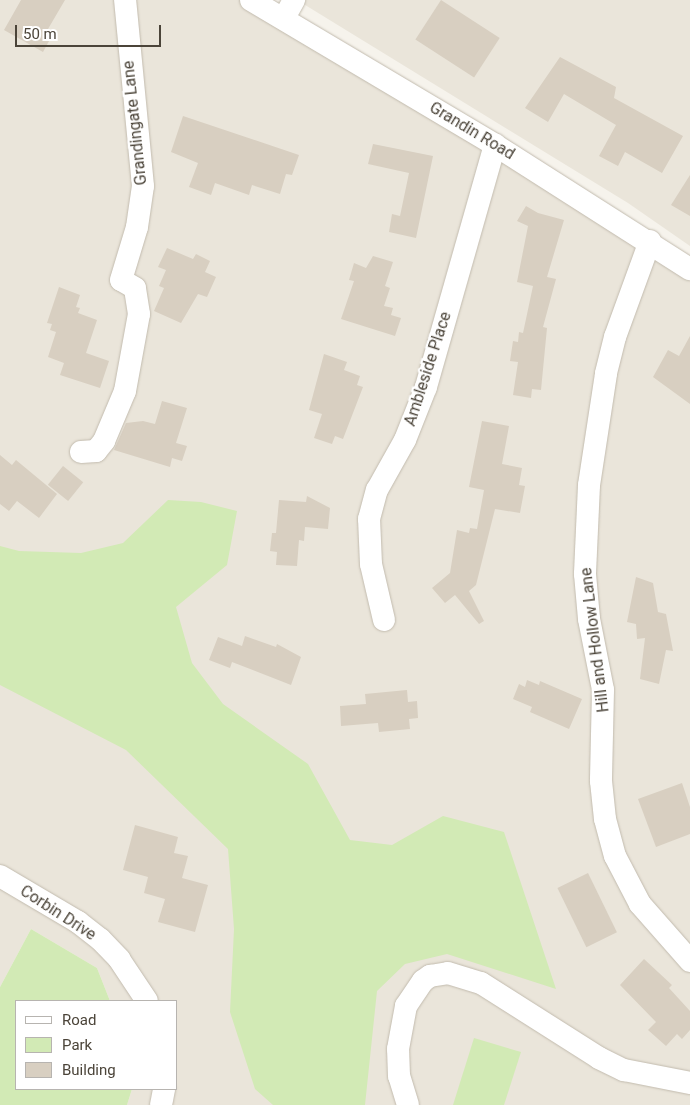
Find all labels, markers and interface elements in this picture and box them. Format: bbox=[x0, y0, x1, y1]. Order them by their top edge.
scale bar bbox=[18, 15, 164, 47]
text: 50 m bbox=[23, 25, 57, 43]
street label: Grandingate Lane bbox=[119, 60, 151, 186]
street label: Grandin Road bbox=[426, 98, 518, 164]
street label: Ambleside Place bbox=[400, 309, 456, 429]
street label: Hill and Hollow Lane bbox=[577, 567, 613, 713]
street label: Corbin Drive bbox=[16, 881, 100, 945]
legend bbox=[15, 1000, 178, 1090]
text: Road bbox=[62, 1011, 96, 1029]
text: Park bbox=[62, 1036, 92, 1054]
text: Building bbox=[62, 1061, 116, 1079]

